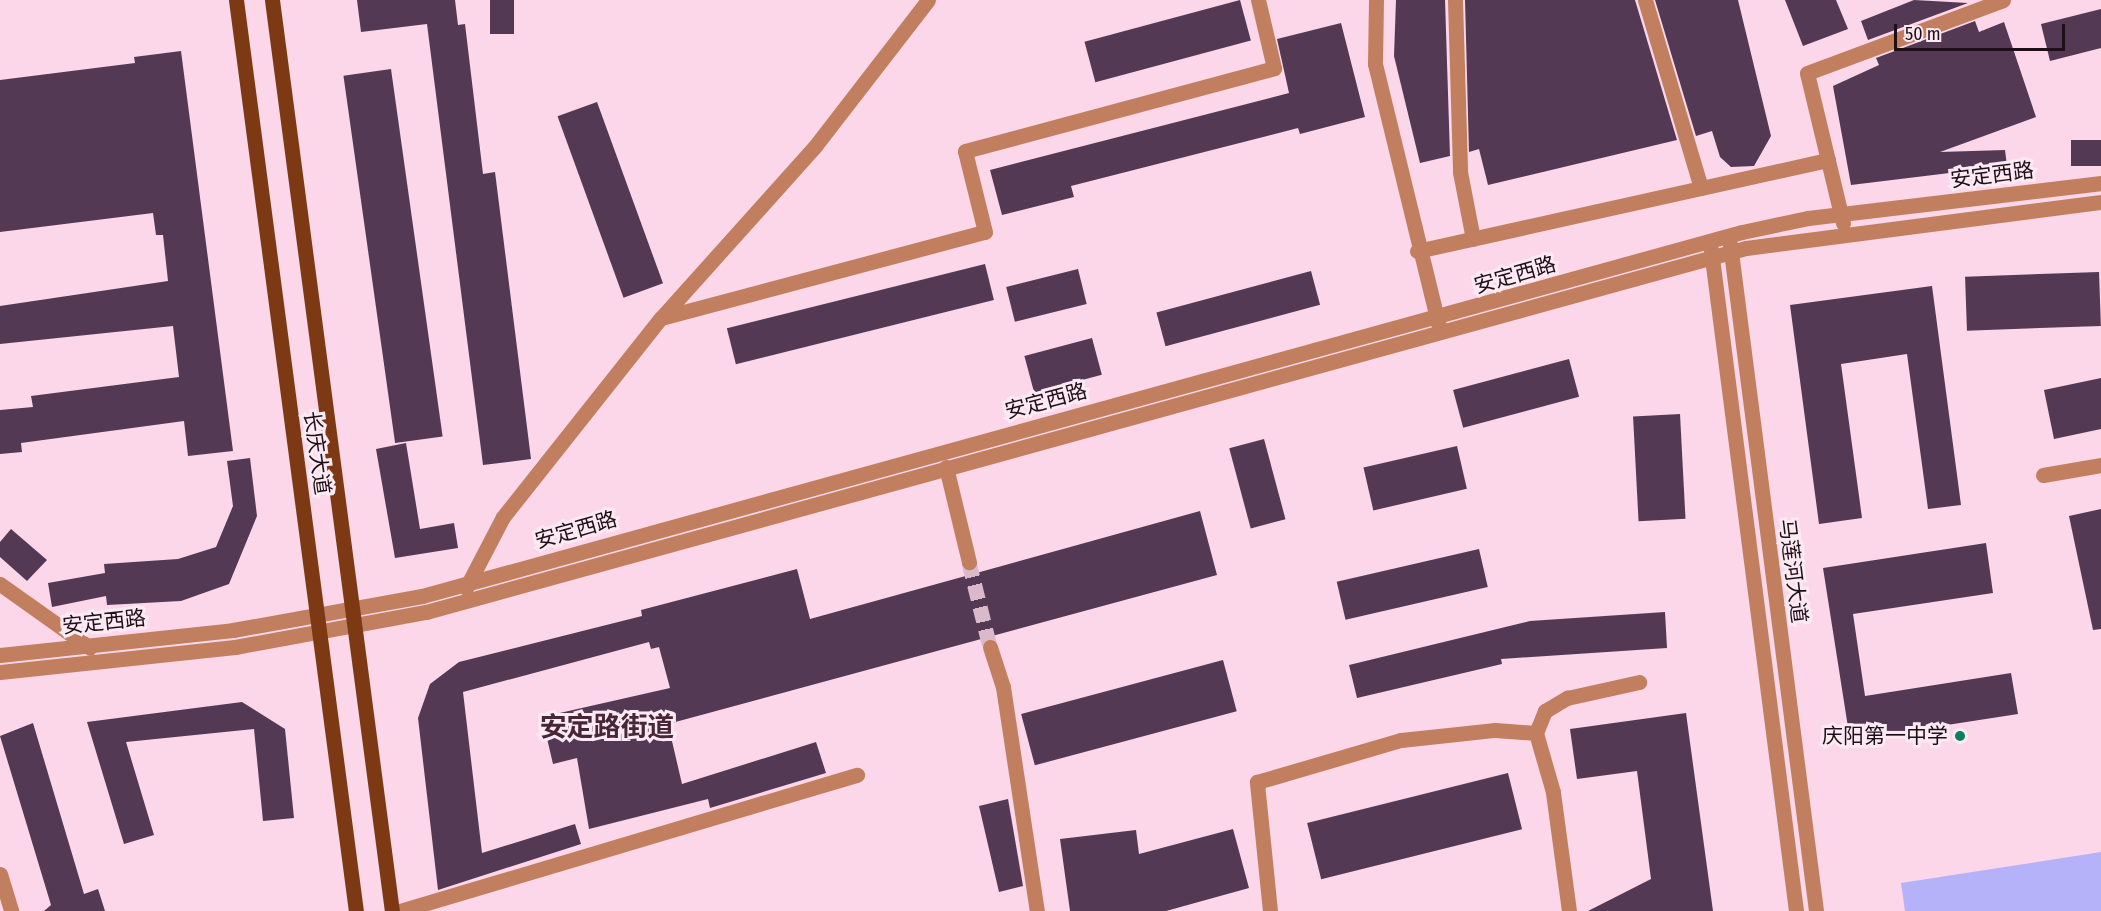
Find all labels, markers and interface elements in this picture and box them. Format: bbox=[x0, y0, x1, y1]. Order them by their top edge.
scale bar bbox=[1897, 12, 2068, 50]
text: 50 m bbox=[1905, 23, 1941, 45]
street label: 安定西路 bbox=[1949, 157, 2035, 193]
street label: 安定西路 bbox=[1471, 251, 1559, 299]
street label: 安定西路 bbox=[1002, 378, 1090, 424]
street label: 长庆大道 bbox=[299, 410, 335, 496]
street label: 安定西路 bbox=[532, 506, 620, 554]
street label: 马莲河大道 bbox=[1774, 517, 1812, 625]
street label: 安定西路 bbox=[61, 605, 147, 639]
district label: 安定路街道 bbox=[540, 712, 674, 744]
place label: 庆阳第一中学 bbox=[1822, 723, 1948, 749]
marker: 庆阳第一中学 bbox=[1953, 729, 1967, 743]

